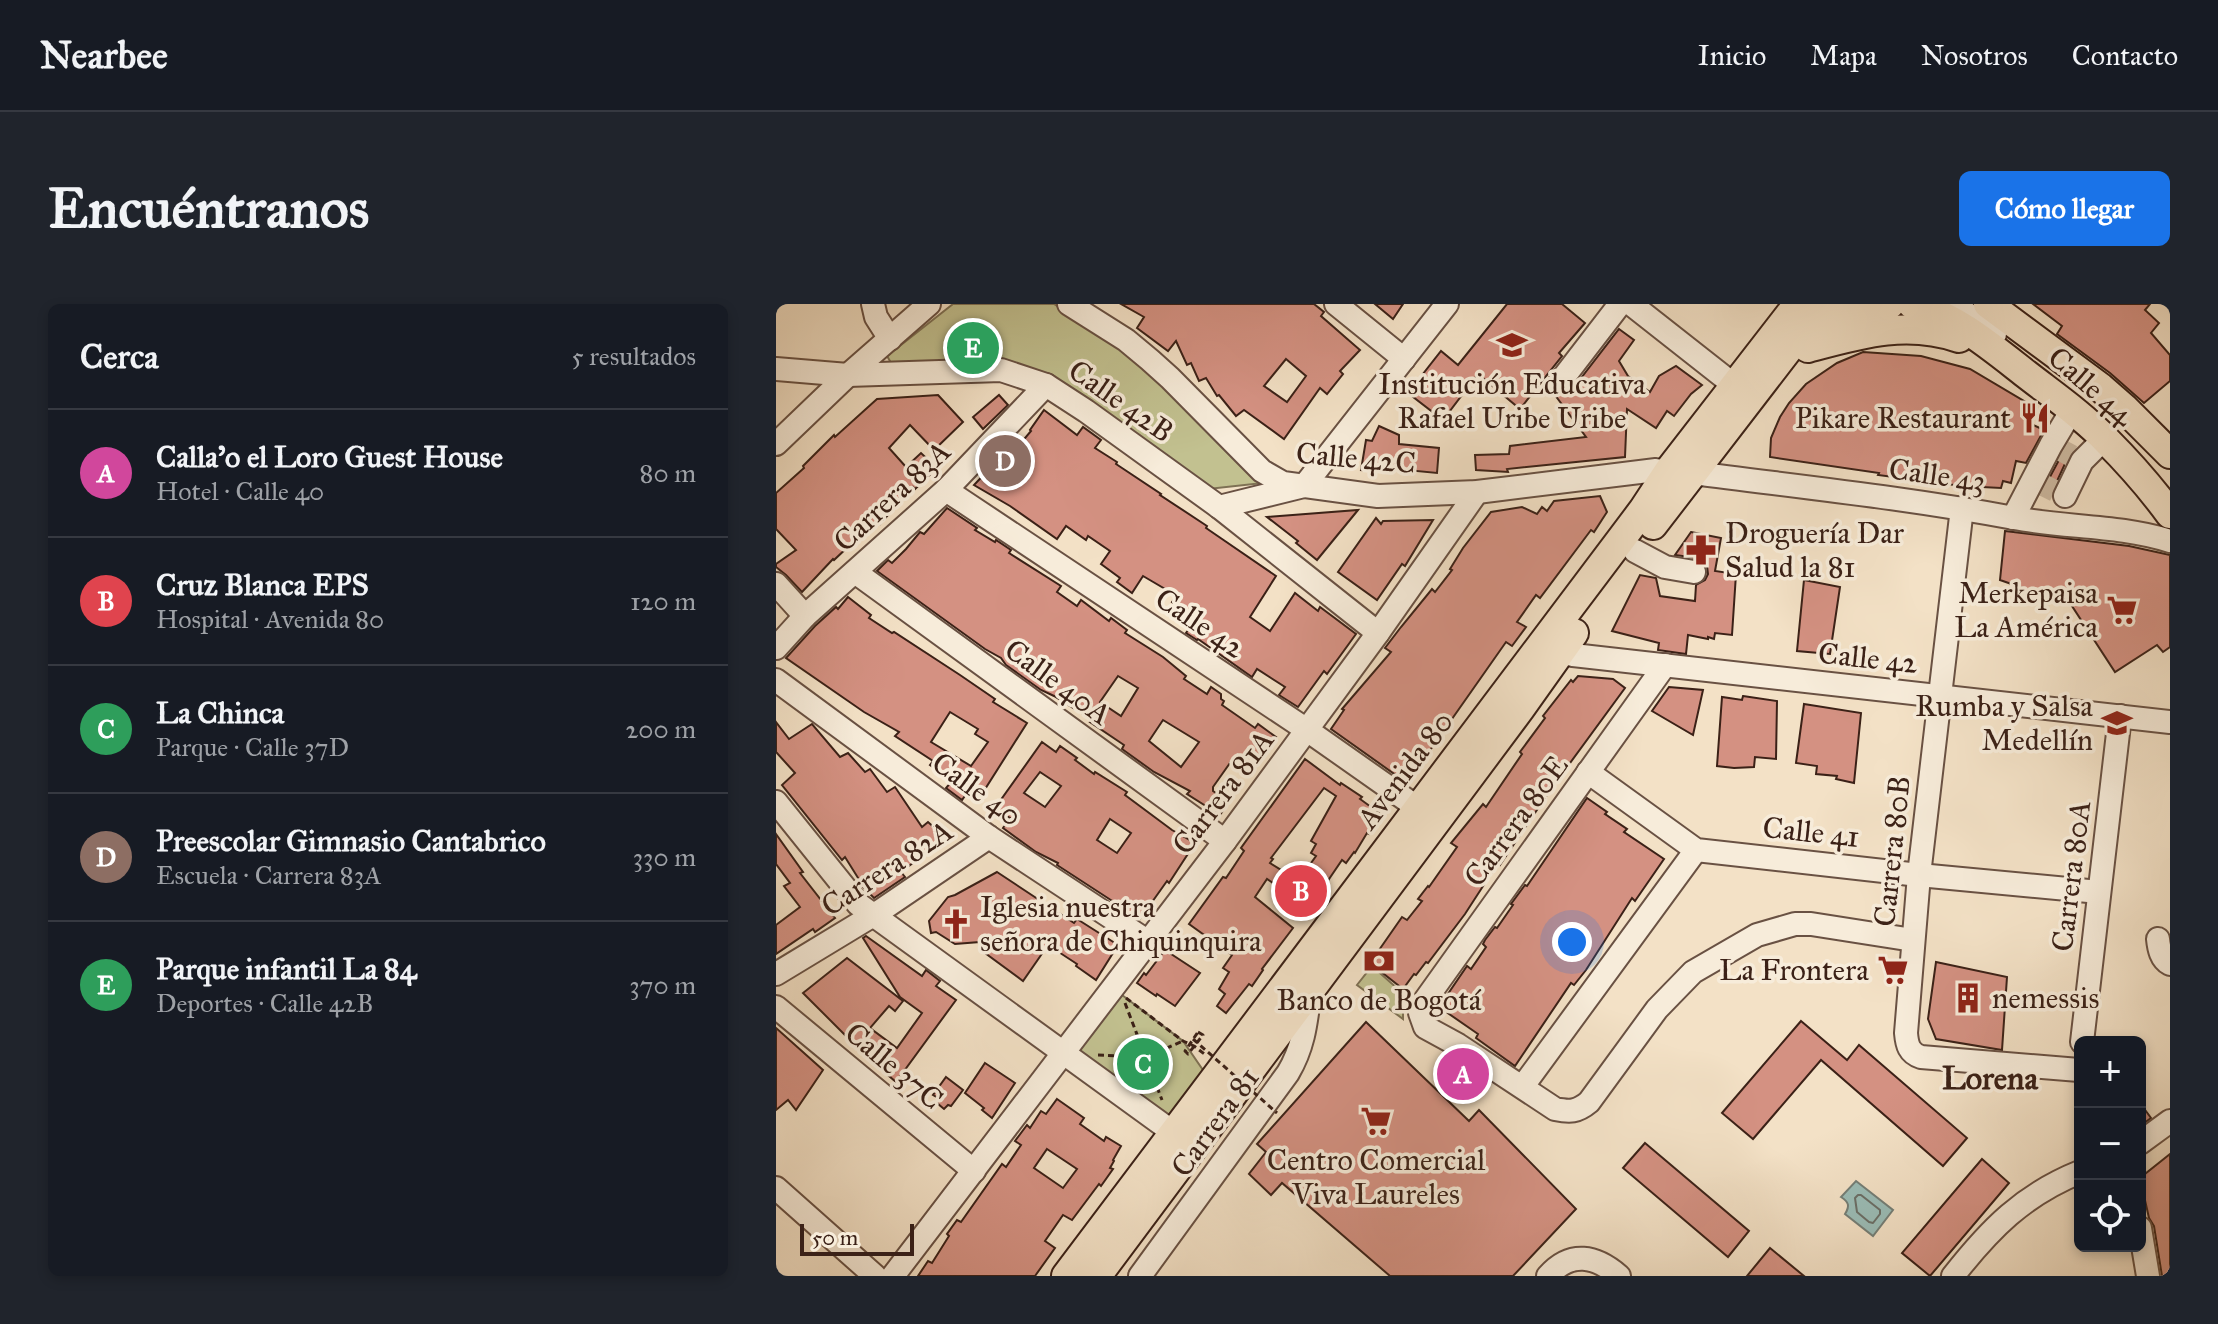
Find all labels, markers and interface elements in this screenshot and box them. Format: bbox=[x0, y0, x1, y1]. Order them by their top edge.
text: Nearbee bbox=[40, 32, 168, 78]
text: Inicio bbox=[1698, 38, 1766, 73]
text: Mapa bbox=[1810, 38, 1877, 73]
text: Nosotros bbox=[1921, 38, 2028, 73]
text: Contacto bbox=[2072, 38, 2178, 73]
button: Cómo llegar bbox=[1959, 171, 2170, 246]
text: Encuéntranos bbox=[48, 174, 369, 242]
pin: E bbox=[947, 318, 999, 378]
school or university icon: Institución Educativa Rafael Uribe Uribe bbox=[1495, 328, 1529, 362]
text: Cerca bbox=[80, 336, 159, 377]
street label: Calle 44 bbox=[2041, 339, 2142, 434]
text: 5 resultados bbox=[572, 340, 696, 372]
street label: Calle 42B bbox=[1062, 352, 1180, 450]
place label: Institución Educativa Rafael Uribe Uribe bbox=[1378, 366, 1646, 436]
place label: Pikare Restaurant bbox=[1795, 400, 2011, 436]
restaurant icon: Pikare Restaurant bbox=[2018, 401, 2052, 435]
pin: D bbox=[979, 431, 1031, 491]
street label: Carrera 83A bbox=[826, 433, 958, 559]
street label: Calle 42C bbox=[1295, 435, 1417, 481]
text: Calla'o el Loro Guest House bbox=[156, 439, 503, 475]
street label: Calle 43 bbox=[1887, 450, 1987, 500]
text: A bbox=[97, 457, 115, 489]
text: 80 m bbox=[640, 457, 696, 489]
text: Hotel · Calle 40 bbox=[156, 475, 324, 507]
place label: Droguería Dar Salud la 81 bbox=[1725, 515, 1905, 585]
pharmacy icon: Droguería Dar Salud la 81 bbox=[1684, 533, 1718, 567]
text: Cruz Blanca EPS bbox=[156, 567, 369, 603]
place label: Merkepaisa La América bbox=[1954, 575, 2098, 645]
street label: Calle 42 bbox=[1149, 580, 1252, 666]
text: B bbox=[97, 585, 115, 617]
text: 120 m bbox=[630, 585, 696, 617]
supermarket icon: Merkepaisa La América bbox=[2105, 593, 2139, 627]
text: Hospital · Avenida 80 bbox=[156, 603, 384, 635]
street label: Calle 40A bbox=[998, 631, 1118, 733]
street label: Calle 42 bbox=[1817, 635, 1920, 681]
place label: Rumba y Salsa Medellín bbox=[1915, 688, 2093, 758]
text: La Chinca bbox=[156, 695, 284, 731]
street label: Avenida 80 bbox=[1348, 704, 1461, 837]
school or university icon: Rumba y Salsa Medellín bbox=[2100, 706, 2134, 740]
text: C bbox=[97, 713, 115, 745]
text: 200 m bbox=[625, 713, 696, 745]
street label: Carrera 81A bbox=[1165, 723, 1281, 861]
text: Parque · Calle 37D bbox=[156, 731, 349, 763]
street label: Calle 40 bbox=[925, 744, 1029, 834]
street label: Carrera 80E bbox=[1456, 748, 1576, 894]
street label: Carrera 80B bbox=[1866, 774, 1918, 928]
street label: Carrera 80A bbox=[2044, 798, 2098, 954]
street label: Calle 41 bbox=[1761, 809, 1861, 855]
street label: Carrera 82A bbox=[815, 812, 959, 924]
text: Preescolar Gimnasio Cantabrico bbox=[156, 823, 546, 859]
text: D bbox=[96, 841, 116, 873]
text: 330 m bbox=[633, 841, 696, 873]
text: Escuela · Carrera 83A bbox=[156, 859, 382, 891]
pin: B bbox=[1275, 861, 1327, 921]
place label: Iglesia nuestra señora de Chiquinquira bbox=[980, 889, 1262, 959]
church icon: Iglesia nuestra señora de Chiquinquira bbox=[939, 907, 973, 941]
your location bbox=[1552, 922, 1592, 962]
bank icon: Banco de Bogotá bbox=[1362, 944, 1396, 978]
text: Parque infantil La 84 bbox=[156, 951, 417, 987]
place label: La Frontera bbox=[1719, 952, 1869, 988]
supermarket icon: La Frontera bbox=[1876, 953, 1910, 987]
text: E bbox=[97, 969, 115, 1001]
text: 370 m bbox=[629, 969, 696, 1001]
place label: nemessis bbox=[1992, 980, 2099, 1016]
building icon: nemessis bbox=[1951, 981, 1985, 1015]
place label: Banco de Bogotá bbox=[1276, 982, 1482, 1018]
text: Deportes · Calle 42B bbox=[156, 987, 373, 1019]
street label: Calle 37C bbox=[838, 1015, 950, 1117]
pin: C bbox=[1117, 1034, 1169, 1094]
map controls bbox=[2074, 1036, 2146, 1252]
button: + bbox=[2074, 1036, 2146, 1108]
pin: A bbox=[1437, 1044, 1489, 1104]
district label: Lorena bbox=[1942, 1059, 2039, 1098]
street label: Carrera 81 bbox=[1163, 1060, 1267, 1184]
supermarket icon: Centro Comercial Viva Laureles bbox=[1359, 1104, 1393, 1138]
button: − bbox=[2074, 1108, 2146, 1180]
place label: Centro Comercial Viva Laureles bbox=[1267, 1142, 1486, 1212]
button: locate bbox=[2074, 1180, 2146, 1252]
scale bar bbox=[800, 1220, 914, 1256]
text: 50 m bbox=[812, 1224, 858, 1251]

